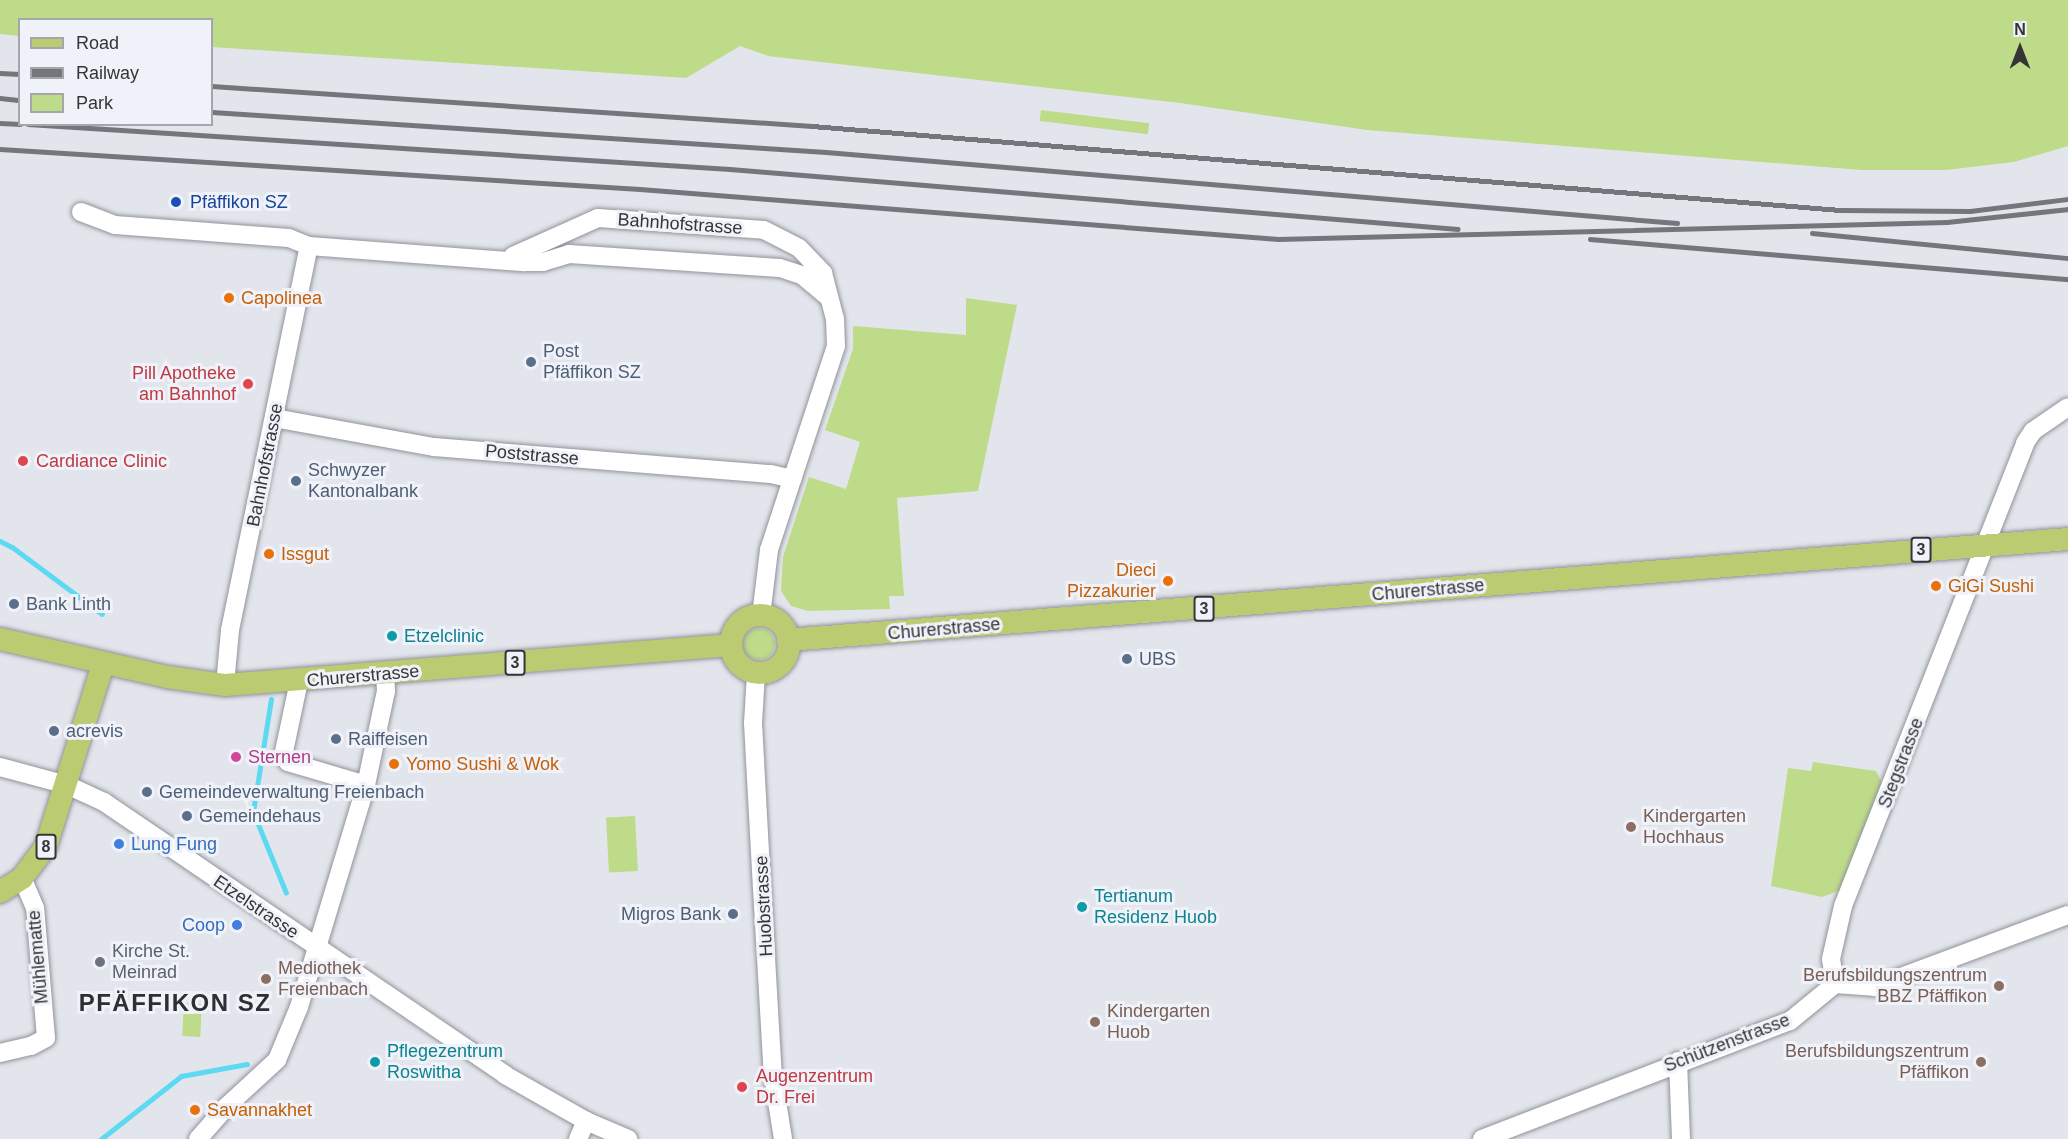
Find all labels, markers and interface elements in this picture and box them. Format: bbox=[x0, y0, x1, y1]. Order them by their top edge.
legend bbox=[18, 18, 213, 126]
north arrow bbox=[1990, 18, 2050, 78]
text: N bbox=[2014, 21, 2026, 38]
text: Road bbox=[76, 33, 119, 53]
text: Railway bbox=[76, 63, 139, 83]
text: Park bbox=[76, 93, 113, 113]
place label: Pfäffikon SZ bbox=[190, 191, 288, 213]
marker: Pfäffikon SZ bbox=[167, 193, 185, 211]
street label: Bahnhofstrasse bbox=[617, 209, 743, 239]
place label: Capolinea bbox=[241, 287, 322, 309]
marker: Capolinea bbox=[222, 291, 236, 305]
place label: Post Pfäffikon SZ bbox=[543, 341, 641, 384]
marker: Post Pfäffikon SZ bbox=[524, 355, 538, 369]
place label: Pill Apotheke am Bahnhof bbox=[131, 363, 236, 406]
marker: Pill Apotheke am Bahnhof bbox=[241, 377, 255, 391]
street label: Bahnhofstrasse bbox=[242, 402, 288, 528]
street label: Poststrasse bbox=[484, 440, 580, 470]
place label: Cardiance Clinic bbox=[36, 450, 167, 472]
marker: Cardiance Clinic bbox=[14, 452, 32, 470]
place label: Schwyzer Kantonalbank bbox=[308, 460, 418, 502]
marker: Schwyzer Kantonalbank bbox=[289, 474, 303, 488]
road number: 3 bbox=[1910, 537, 1932, 563]
place label: Issgut bbox=[281, 543, 329, 565]
marker: Issgut bbox=[262, 547, 276, 561]
place label: Dieci Pizzakurier bbox=[1067, 560, 1156, 602]
marker: Dieci Pizzakurier bbox=[1161, 574, 1175, 588]
street label: Churerstrasse bbox=[1371, 574, 1485, 606]
place label: GiGi Sushi bbox=[1948, 575, 2034, 597]
marker: GiGi Sushi bbox=[1929, 579, 1943, 593]
place label: Bank Linth bbox=[26, 593, 111, 615]
road number: 3 bbox=[1194, 596, 1214, 622]
marker: Bank Linth bbox=[7, 597, 21, 611]
street label: Churerstrasse bbox=[887, 613, 1001, 645]
place label: Etzelclinic bbox=[404, 625, 484, 647]
marker: Etzelclinic bbox=[385, 629, 399, 643]
place label: UBS bbox=[1139, 648, 1176, 670]
road number: 3 bbox=[504, 650, 526, 676]
marker: UBS bbox=[1120, 652, 1134, 666]
street label: Churerstrasse bbox=[306, 660, 420, 692]
street label: Stegstrasse bbox=[1874, 715, 1928, 811]
place label: acrevis bbox=[66, 720, 123, 742]
marker: acrevis bbox=[47, 724, 61, 738]
place label: Raiffeisen bbox=[348, 728, 428, 750]
marker: Raiffeisen bbox=[329, 732, 343, 746]
place label: Sternen bbox=[248, 746, 311, 768]
marker: Sternen bbox=[229, 750, 243, 764]
place label: Yomo Sushi & Wok bbox=[406, 753, 559, 775]
marker: Yomo Sushi & Wok bbox=[387, 757, 401, 771]
place label: Gemeindeverwaltung Freienbach bbox=[159, 781, 424, 803]
marker: Gemeindeverwaltung Freienbach bbox=[140, 785, 154, 799]
place label: Gemeindehaus bbox=[199, 805, 321, 827]
place label: Kindergarten Hochhaus bbox=[1643, 806, 1746, 848]
marker: Gemeindehaus bbox=[180, 809, 194, 823]
marker: Kindergarten Hochhaus bbox=[1624, 820, 1638, 834]
place label: Lung Fung bbox=[131, 833, 217, 855]
road number: 8 bbox=[36, 834, 57, 860]
marker: Lung Fung bbox=[112, 837, 126, 851]
street label: Huobstrasse bbox=[751, 855, 777, 957]
street label: Etzelstrasse bbox=[209, 871, 303, 943]
place label: Tertianum Residenz Huob bbox=[1094, 886, 1217, 928]
marker: Tertianum Residenz Huob bbox=[1075, 900, 1089, 914]
place label: Migros Bank bbox=[621, 903, 721, 925]
marker: Migros Bank bbox=[726, 907, 740, 921]
street label: Mühlematte bbox=[23, 909, 53, 1005]
place label: Coop bbox=[182, 914, 225, 936]
marker: Coop bbox=[230, 918, 244, 932]
place label: Kirche St. Meinrad bbox=[112, 941, 190, 984]
marker: Kirche St. Meinrad bbox=[93, 955, 107, 969]
place label: Mediothek Freienbach bbox=[278, 958, 368, 1000]
place label: Berufsbildungszentrum BBZ Pfäffikon bbox=[1803, 965, 1987, 1008]
marker: Mediothek Freienbach bbox=[259, 972, 273, 986]
marker: Berufsbildungszentrum BBZ Pfäffikon bbox=[1992, 979, 2006, 993]
district label: PFÄFFIKON SZ bbox=[79, 989, 271, 1017]
place label: Kindergarten Huob bbox=[1107, 1001, 1210, 1044]
street label: Schützenstrasse bbox=[1661, 1009, 1793, 1077]
marker: Kindergarten Huob bbox=[1088, 1015, 1102, 1029]
place label: Pflegezentrum Roswitha bbox=[387, 1041, 503, 1084]
place label: Berufsbildungszentrum Pfäffikon bbox=[1785, 1041, 1969, 1084]
marker: Pflegezentrum Roswitha bbox=[368, 1055, 382, 1069]
marker: Berufsbildungszentrum Pfäffikon bbox=[1974, 1055, 1988, 1069]
place label: Augenzentrum Dr. Frei bbox=[756, 1066, 873, 1108]
marker: Augenzentrum Dr. Frei bbox=[733, 1078, 751, 1096]
place label: Savannakhet bbox=[207, 1099, 312, 1121]
marker: Savannakhet bbox=[188, 1103, 202, 1117]

